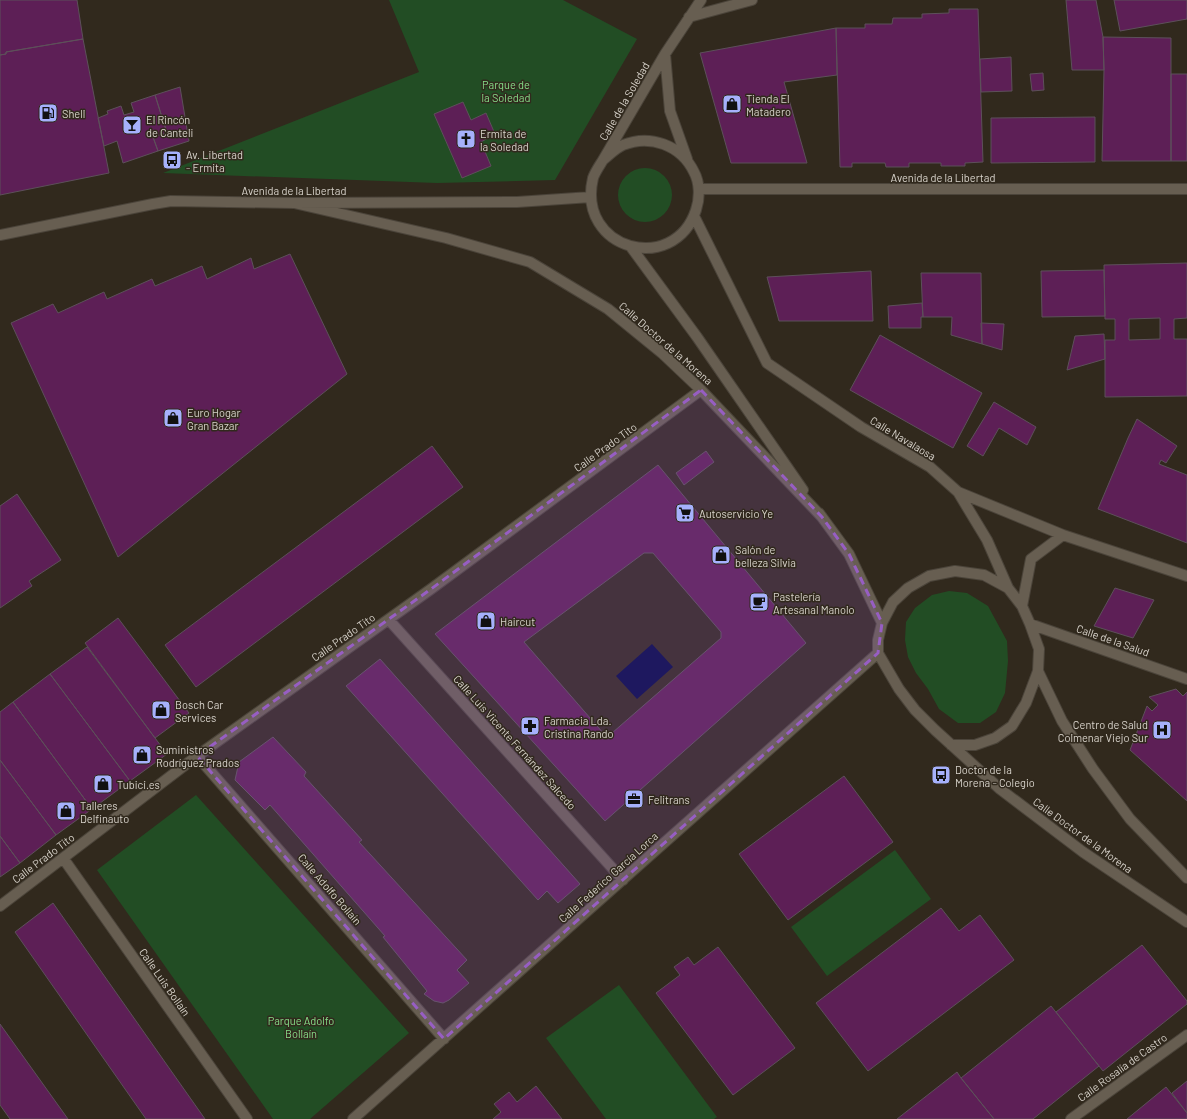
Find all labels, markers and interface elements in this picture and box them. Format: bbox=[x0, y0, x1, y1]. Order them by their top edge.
street label: Calle de la Soledad bbox=[596, 60, 652, 142]
park label: Parque de la Soledad bbox=[482, 78, 530, 104]
place label: Tienda El Matadero bbox=[746, 92, 791, 118]
shop icon: Tienda El Matadero bbox=[721, 93, 743, 115]
fuel station icon: Shell bbox=[37, 102, 59, 124]
place label: Shell bbox=[62, 107, 85, 120]
place label: El Rincón de Canteli bbox=[146, 113, 193, 139]
bar icon: El Rincón de Canteli bbox=[121, 114, 143, 136]
place label: Ermita de la Soledad bbox=[480, 127, 529, 153]
church icon: Ermita de la Soledad bbox=[455, 128, 477, 150]
place label: Av. Libertad - Ermita bbox=[186, 148, 243, 174]
bus stop icon: Av. Libertad - Ermita bbox=[161, 149, 183, 171]
street label: Avenida de la Libertad bbox=[891, 171, 995, 184]
street label: Avenida de la Libertad bbox=[242, 184, 346, 197]
street label: Calle Doctor de la Morena bbox=[617, 299, 715, 387]
place label: Euro Hogar Gran Bazar bbox=[187, 406, 240, 432]
shop icon: Euro Hogar Gran Bazar bbox=[162, 407, 184, 429]
street label: Calle Navalaosa bbox=[868, 413, 938, 463]
street label: Calle Prado Tito bbox=[571, 420, 639, 474]
supermarket icon: Autoservicio Ye bbox=[674, 502, 696, 524]
place label: Autoservicio Ye bbox=[699, 507, 773, 520]
place label: Salón de belleza Silvia bbox=[735, 543, 796, 569]
shop icon: Salón de belleza Silvia bbox=[710, 544, 732, 566]
place label: Pastelería Artesanal Manolo bbox=[773, 590, 855, 616]
cafe icon: Pastelería Artesanal Manolo bbox=[748, 591, 770, 613]
street label: Calle Prado Tito bbox=[309, 610, 377, 664]
shop icon: Haircut bbox=[475, 610, 497, 632]
place label: Haircut bbox=[500, 615, 535, 628]
street label: Calle de la Salud bbox=[1075, 621, 1151, 659]
street label: Calle Luis Vicente Fernández Salcedo bbox=[451, 672, 579, 812]
place label: Bosch Car Services bbox=[175, 698, 223, 724]
shop icon: Bosch Car Services bbox=[150, 699, 172, 721]
place label: Farmacia Lda. Cristina Rando bbox=[544, 714, 614, 740]
pharmacy icon: Farmacia Lda. Cristina Rando bbox=[519, 715, 541, 737]
place label: Centro de Salud Colmenar Viejo Sur bbox=[1058, 718, 1148, 744]
hospital icon: Centro de Salud Colmenar Viejo Sur bbox=[1151, 719, 1173, 741]
place label: Suministros Rodríguez Prados bbox=[156, 743, 239, 769]
shop icon: Suministros Rodríguez Prados bbox=[131, 744, 153, 766]
place label: Doctor de la Morena - Colegio bbox=[955, 763, 1035, 789]
bus stop icon: Doctor de la Morena - Colegio bbox=[930, 764, 952, 786]
shop icon: Tubici.es bbox=[92, 773, 114, 795]
place label: Tubici.es bbox=[117, 778, 160, 791]
office icon: Felitrans bbox=[623, 788, 645, 810]
place label: Felitrans bbox=[648, 793, 690, 806]
street label: Calle Doctor de la Morena bbox=[1031, 795, 1135, 875]
place label: Talleres Delfinauto bbox=[80, 799, 129, 825]
shop icon: Talleres Delfinauto bbox=[55, 800, 77, 822]
street label: Calle Federico García Lorca bbox=[556, 829, 660, 925]
street label: Calle Prado Tito bbox=[9, 830, 77, 886]
street label: Calle Adolfo Bollaín bbox=[296, 851, 364, 927]
street label: Calle Luis Bollaín bbox=[137, 946, 193, 1018]
park label: Parque Adolfo Bollaín bbox=[268, 1014, 334, 1040]
street label: Calle Rosalía de Castro bbox=[1075, 1030, 1169, 1104]

